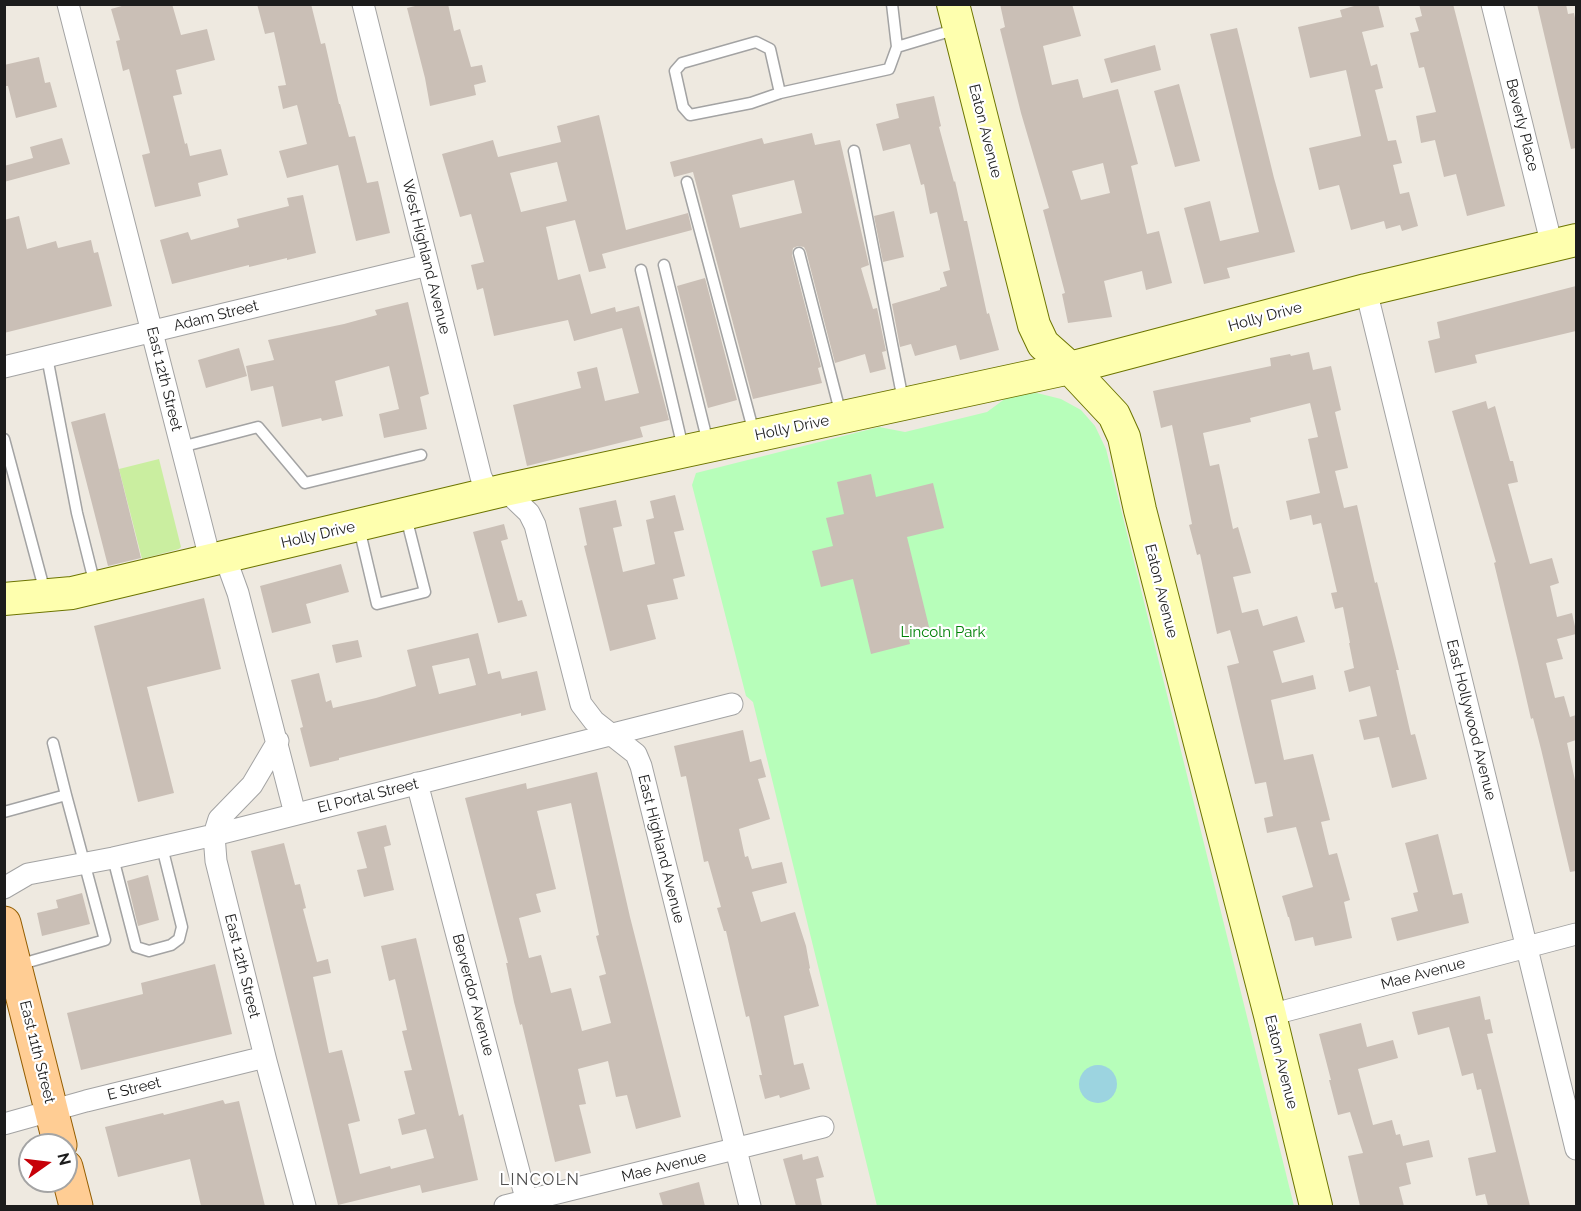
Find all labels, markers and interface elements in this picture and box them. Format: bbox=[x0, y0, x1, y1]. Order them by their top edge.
street label: Beverly Place bbox=[1502, 77, 1542, 173]
street label: Eaton Avenue bbox=[965, 82, 1005, 180]
street label: West Highland Avenue bbox=[398, 178, 454, 336]
street label: Adam Street bbox=[172, 297, 260, 335]
street label: Holly Drive bbox=[1226, 299, 1304, 335]
street label: East 12th Street bbox=[142, 325, 186, 433]
street label: Holly Drive bbox=[753, 411, 831, 445]
street label: Holly Drive bbox=[279, 518, 357, 552]
street label: Eaton Avenue bbox=[1141, 542, 1181, 640]
park label: Lincoln Park bbox=[900, 623, 986, 641]
street label: East Hollywood Avenue bbox=[1442, 638, 1500, 802]
street label: East Highland Avenue bbox=[634, 773, 688, 925]
street label: El Portal Street bbox=[316, 775, 420, 817]
street label: East 12th Street bbox=[220, 912, 264, 1020]
street label: Berverdor Avenue bbox=[448, 932, 498, 1058]
street label: Mae Avenue bbox=[1379, 954, 1467, 994]
street label: East 11th Street bbox=[16, 999, 58, 1105]
street label: Eaton Avenue bbox=[1261, 1013, 1301, 1111]
street label: E Street bbox=[105, 1074, 163, 1104]
north arrow bbox=[18, 1133, 78, 1193]
street label: Mae Avenue bbox=[620, 1148, 708, 1186]
text: N bbox=[53, 1151, 75, 1167]
district label: LINCOLN bbox=[500, 1170, 580, 1190]

